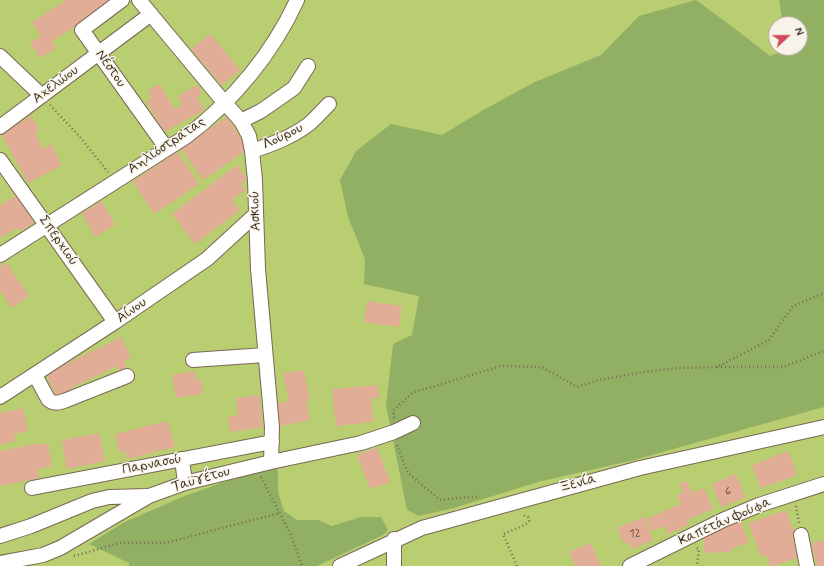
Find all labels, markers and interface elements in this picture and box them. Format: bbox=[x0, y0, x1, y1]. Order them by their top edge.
north arrow bbox=[768, 16, 808, 56]
text: N bbox=[790, 26, 806, 38]
street label: Νέστου bbox=[91, 47, 129, 91]
street label: Αχελώου bbox=[30, 62, 82, 108]
street label: Αηλιόστρατας bbox=[125, 114, 209, 178]
street label: Λούρου bbox=[260, 120, 306, 154]
street label: Ασκιού bbox=[247, 191, 265, 231]
street label: Σπερχιού bbox=[35, 213, 81, 269]
street label: Αίνου bbox=[114, 295, 150, 327]
street label: Παρνασού bbox=[121, 451, 183, 479]
street label: Ταϋγέτου bbox=[170, 464, 232, 496]
street label: Ξενία bbox=[558, 471, 598, 497]
house number: 6 bbox=[725, 484, 731, 498]
street label: Καπετάν Φούφα bbox=[676, 494, 774, 550]
house number: 12 bbox=[629, 527, 641, 541]

